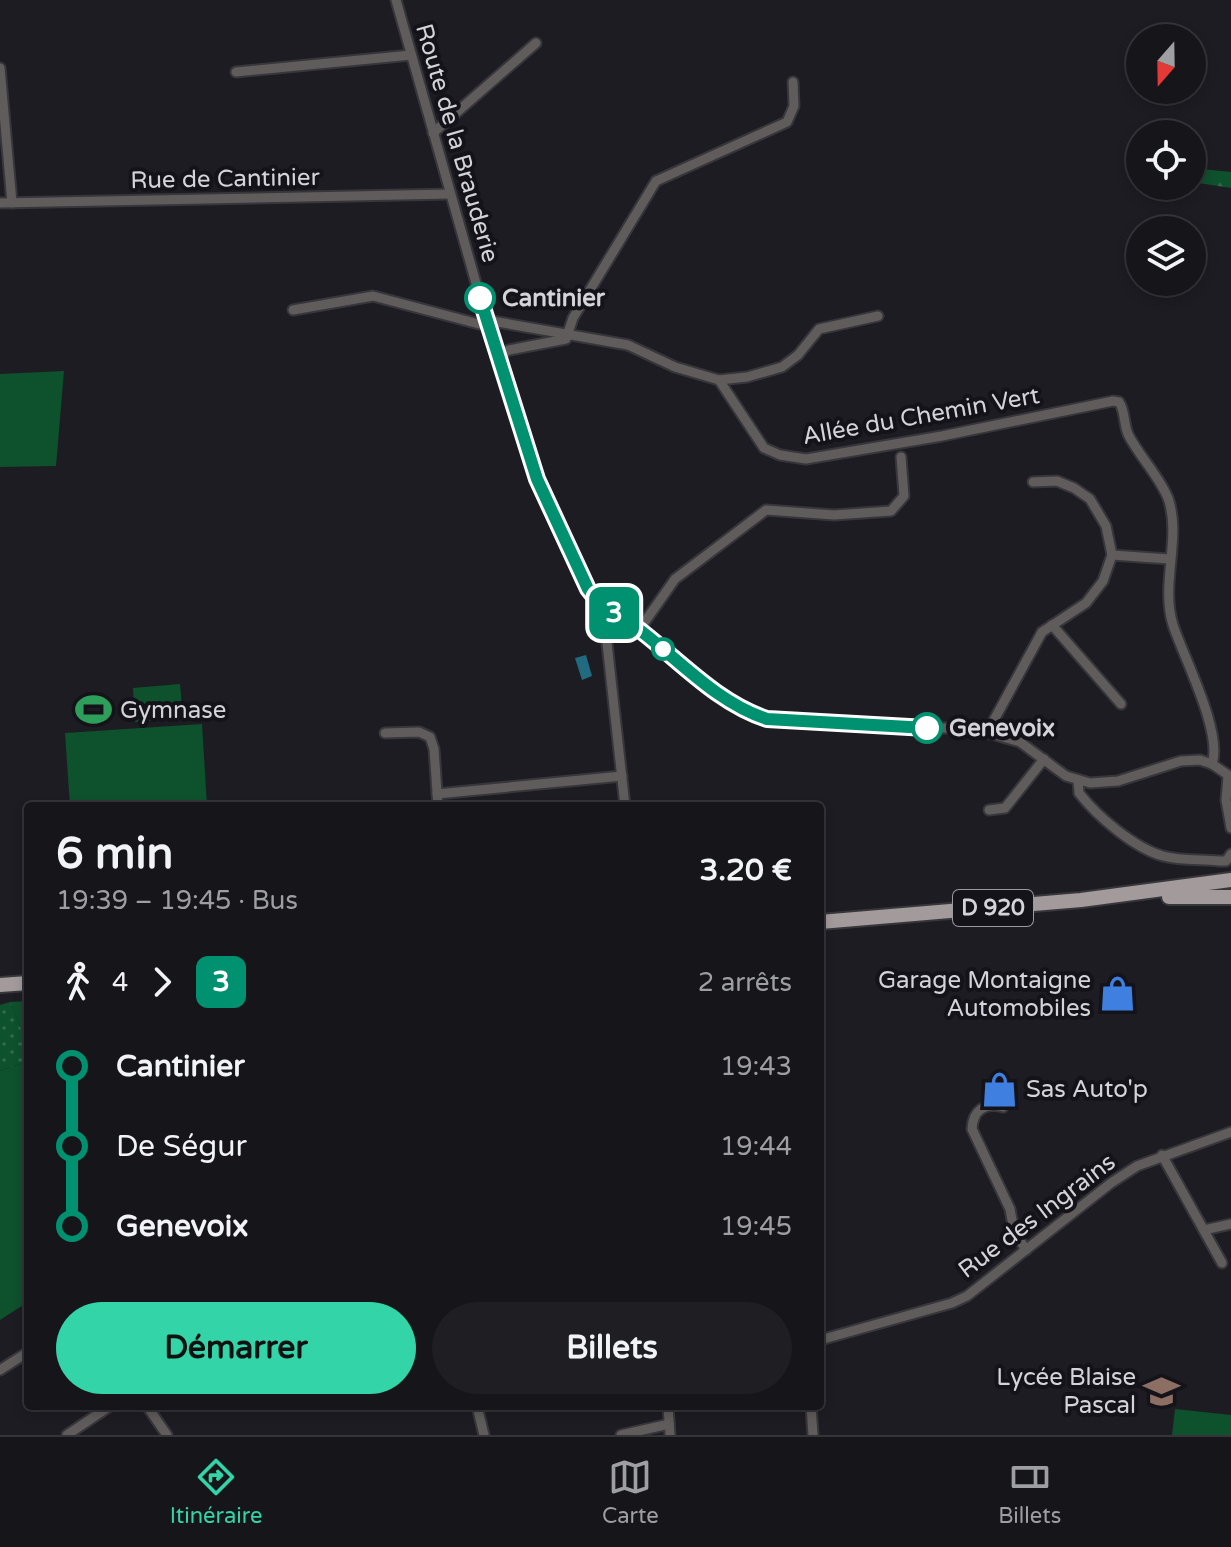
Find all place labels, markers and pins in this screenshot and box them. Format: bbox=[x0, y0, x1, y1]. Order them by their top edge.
marker: Cantinier bbox=[465, 283, 495, 313]
place label: Cantinier bbox=[502, 284, 606, 313]
unlabelled marker bbox=[652, 638, 674, 660]
sports icon: Gymnase bbox=[75, 691, 113, 729]
place label: Gymnase bbox=[120, 696, 226, 725]
marker: Genevoix bbox=[912, 713, 942, 743]
place label: Genevoix bbox=[949, 714, 1055, 743]
place label: Garage Montaigne Automobiles bbox=[878, 966, 1091, 1023]
shop icon: Garage Montaigne Automobiles bbox=[1098, 975, 1136, 1013]
shop icon: Sas Auto'p bbox=[981, 1070, 1019, 1108]
place label: Sas Auto'p bbox=[1026, 1075, 1148, 1104]
place label: Lycée Blaise Pascal bbox=[996, 1363, 1136, 1420]
school or university icon: Lycée Blaise Pascal bbox=[1143, 1372, 1181, 1410]

